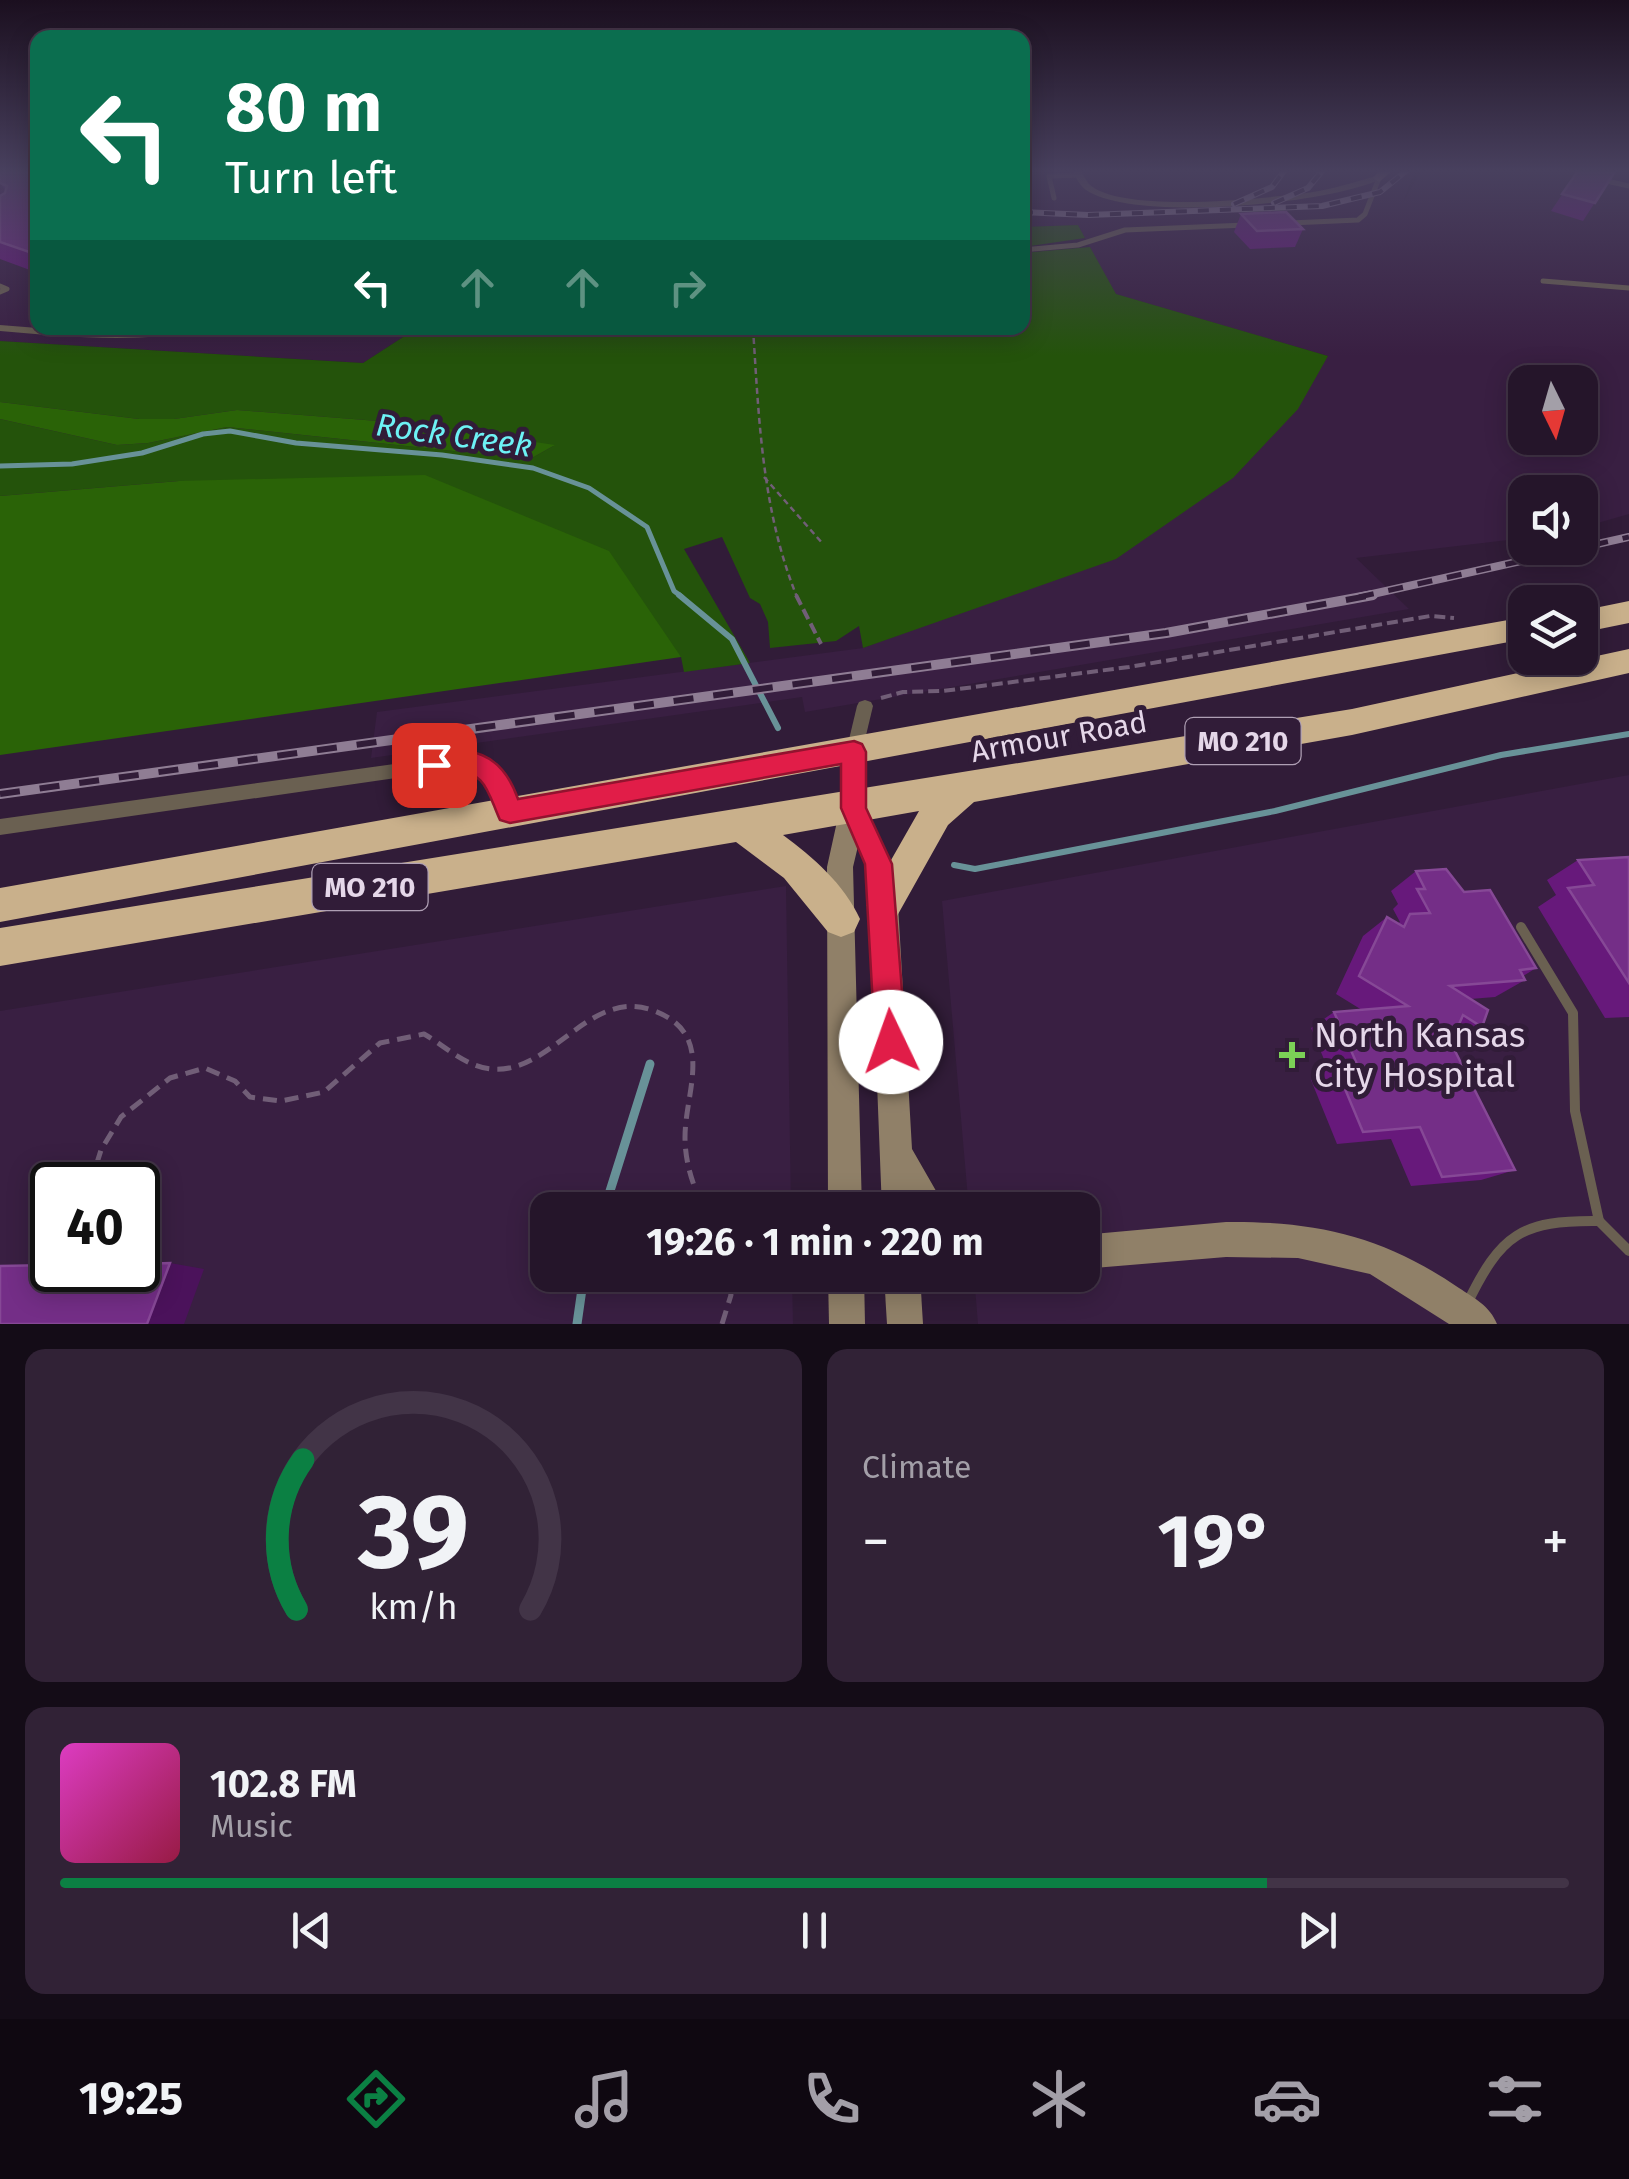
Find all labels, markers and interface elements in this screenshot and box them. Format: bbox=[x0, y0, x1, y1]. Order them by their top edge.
text: 80 m bbox=[225, 66, 382, 150]
icon: left bbox=[60, 70, 190, 200]
text: Turn left bbox=[225, 151, 397, 205]
icon: left bbox=[345, 260, 400, 315]
icon: ahead bbox=[450, 260, 505, 315]
icon: ahead bbox=[555, 260, 610, 315]
icon: right bbox=[660, 260, 715, 315]
north arrow bbox=[1508, 365, 1598, 455]
map controls bbox=[1508, 365, 1598, 675]
water label: Rock Creek bbox=[374, 405, 534, 465]
button: sound bbox=[1508, 475, 1598, 565]
button: layers bbox=[1508, 585, 1598, 675]
street label: Armour Road bbox=[968, 704, 1150, 770]
road number: MO 210 bbox=[1186, 718, 1300, 764]
pin bbox=[392, 723, 477, 808]
icon: arrive bbox=[407, 738, 462, 793]
road number: MO 210 bbox=[312, 864, 428, 910]
position arrow bbox=[839, 990, 943, 1094]
place label: North Kansas City Hospital bbox=[1314, 1014, 1525, 1096]
marker: North Kansas City Hospital bbox=[1279, 1042, 1305, 1068]
speed limit sign: 40 bbox=[30, 1162, 160, 1292]
text: 19:26 · 1 min · 220 m bbox=[646, 1219, 984, 1265]
text: Climate bbox=[862, 1448, 971, 1486]
text: 39 bbox=[357, 1470, 469, 1595]
text: 19° bbox=[1158, 1497, 1273, 1587]
text: − bbox=[862, 1509, 890, 1575]
text: + bbox=[1542, 1509, 1569, 1575]
text: km/h bbox=[369, 1586, 458, 1628]
text: 102.8 FM bbox=[210, 1761, 357, 1807]
text: Music bbox=[210, 1807, 293, 1845]
icon: previous bbox=[284, 1903, 339, 1958]
icon: pause bbox=[787, 1903, 842, 1958]
icon: next bbox=[1290, 1903, 1345, 1958]
icon: directions bbox=[341, 2064, 411, 2134]
icon: music bbox=[569, 2064, 639, 2134]
icon: phone bbox=[797, 2064, 867, 2134]
icon: climate bbox=[1024, 2064, 1094, 2134]
icon: car bbox=[1252, 2064, 1322, 2134]
icon: filters bbox=[1480, 2064, 1550, 2134]
text: 19:25 bbox=[79, 2072, 183, 2126]

